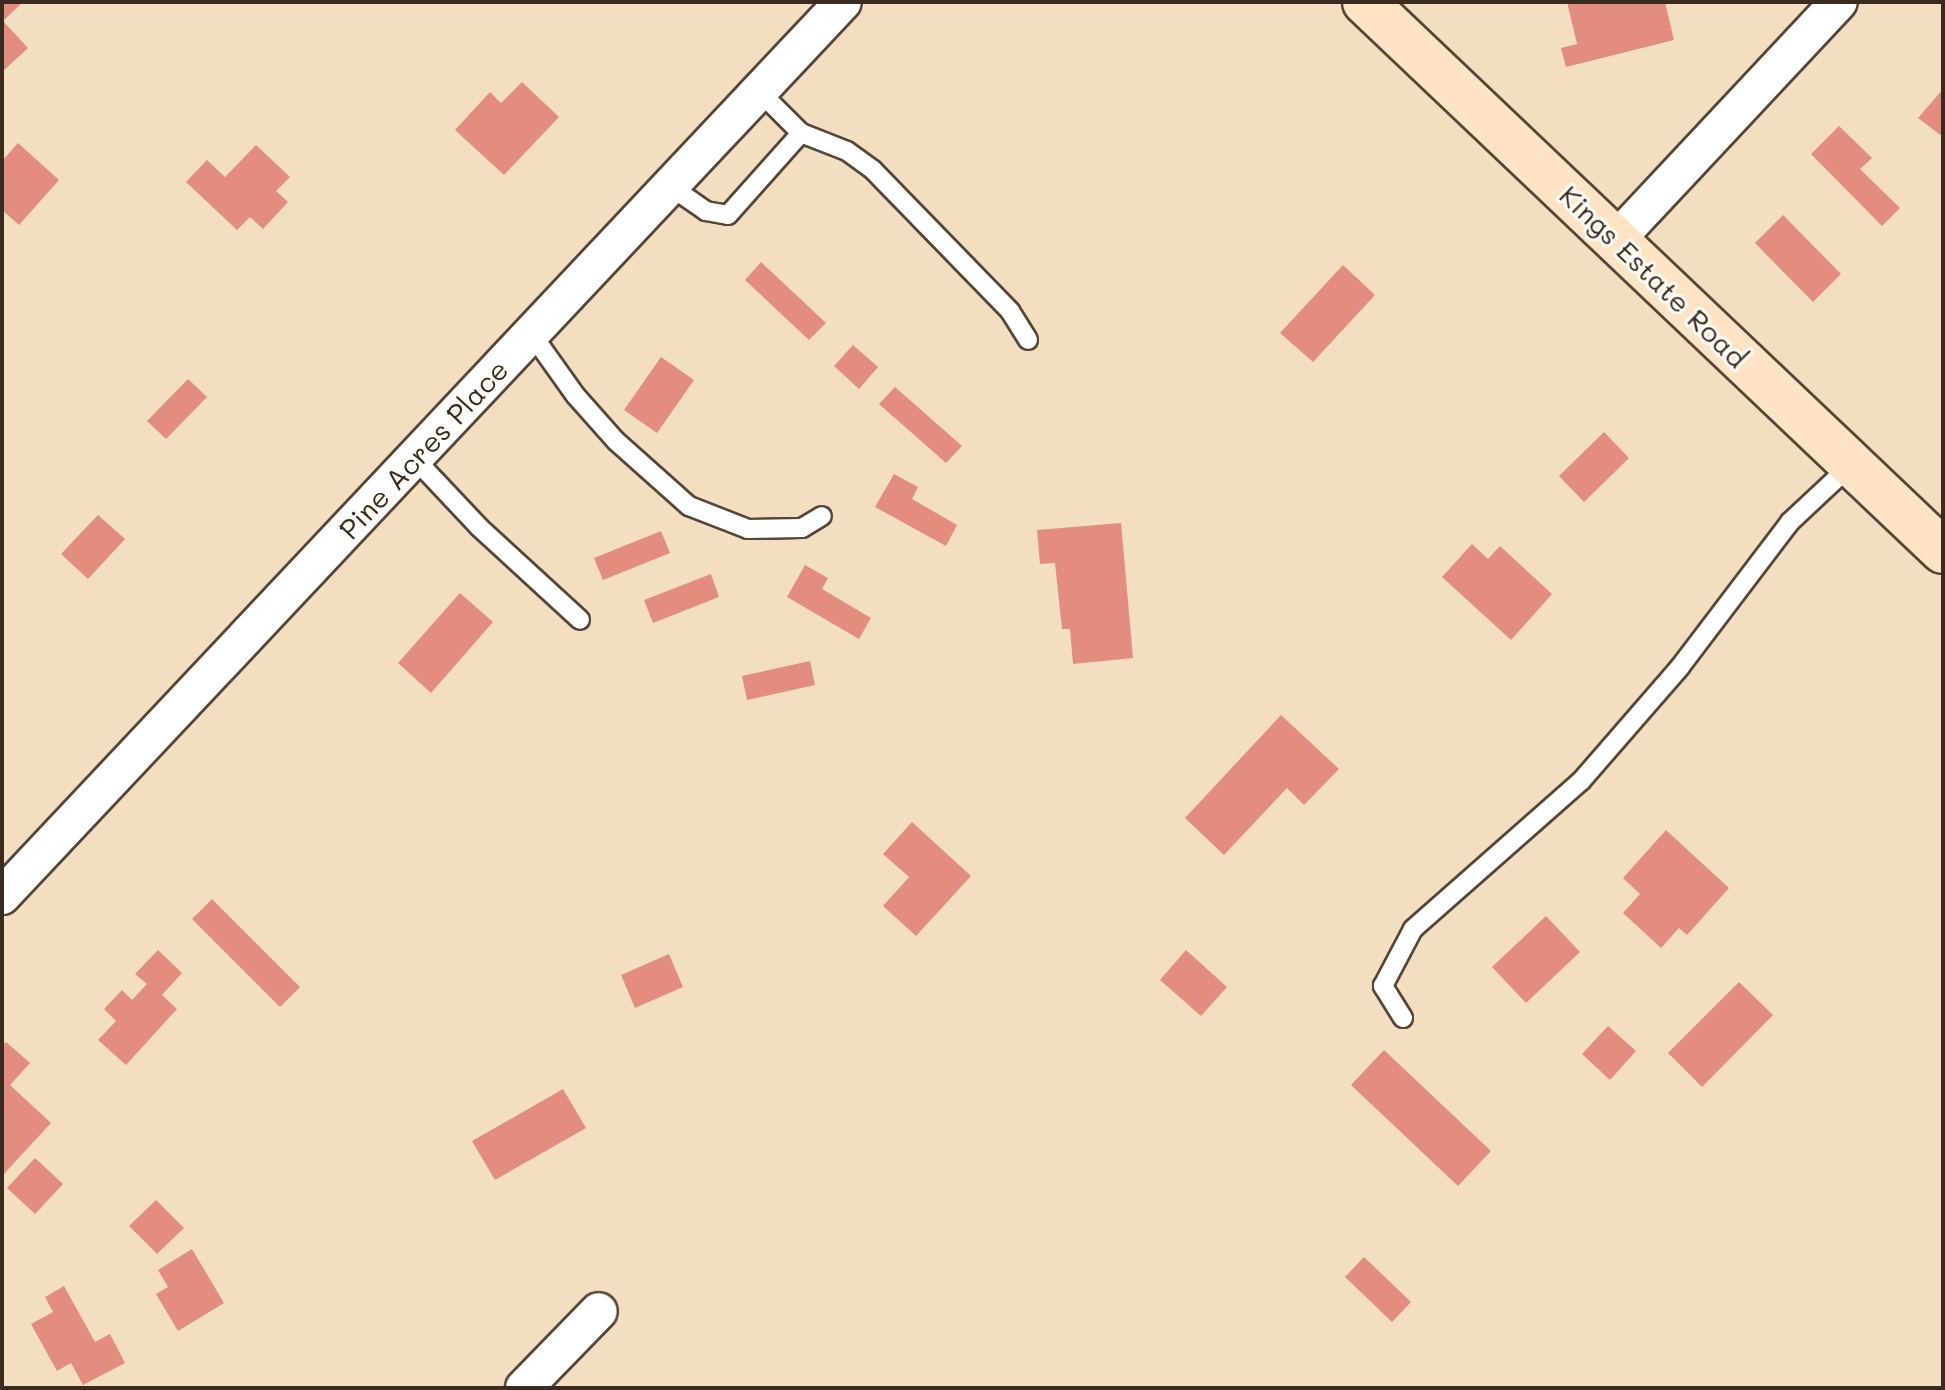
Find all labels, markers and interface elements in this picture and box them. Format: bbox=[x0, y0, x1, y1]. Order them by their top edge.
street label: Kings Estate Road bbox=[1553, 178, 1755, 374]
street label: Pine Acres Place bbox=[331, 352, 515, 546]

